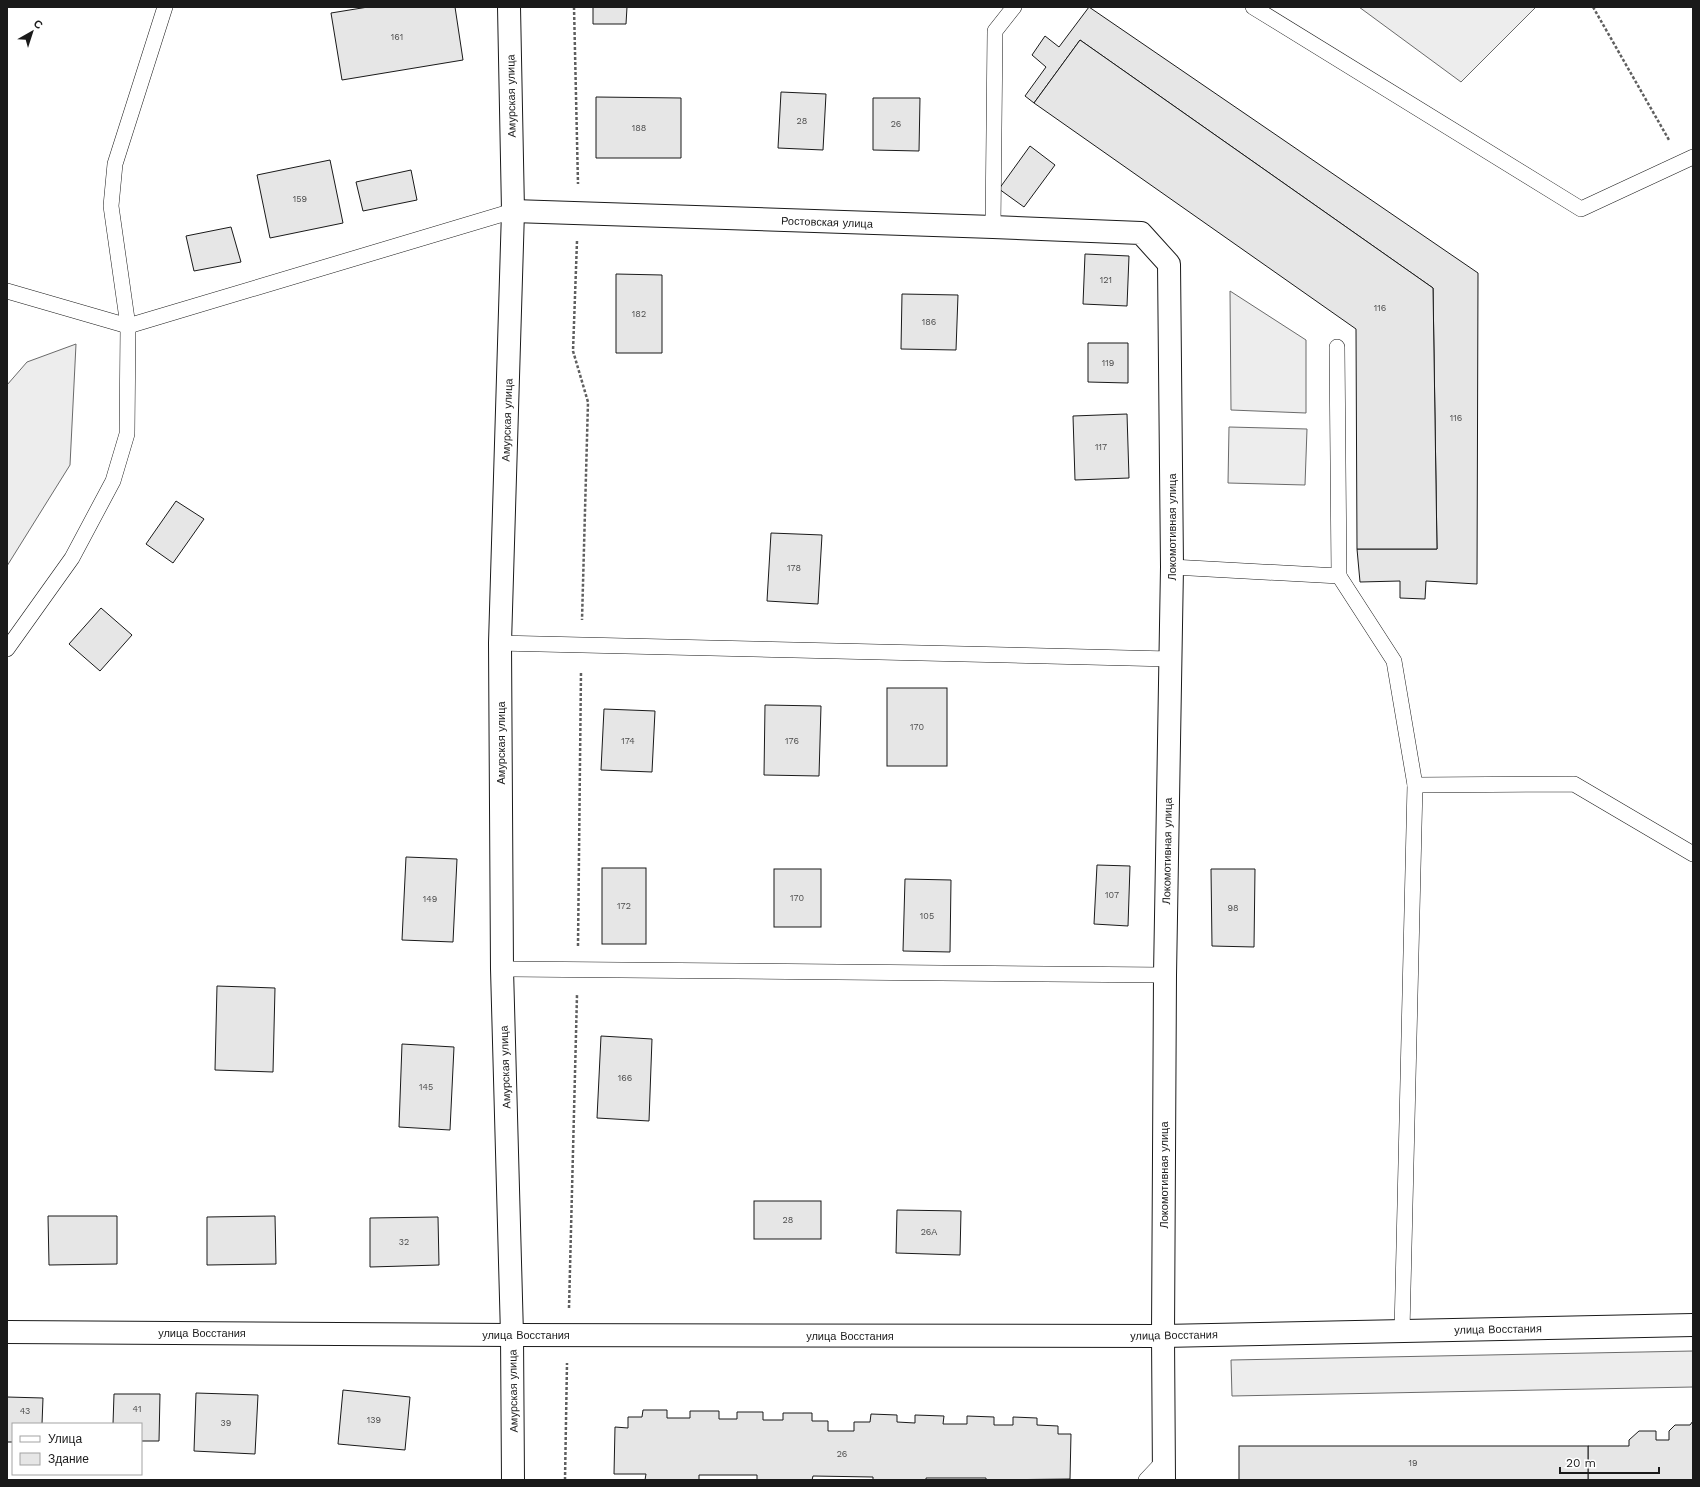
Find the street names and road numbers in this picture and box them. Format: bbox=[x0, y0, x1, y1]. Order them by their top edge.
street label: Амурская улица bbox=[504, 53, 519, 138]
street label: Ростовская улица bbox=[781, 214, 874, 231]
street label: Амурская улица bbox=[500, 377, 515, 462]
street label: Локомотивная улица bbox=[1166, 473, 1179, 581]
street label: Амурская улица bbox=[495, 701, 508, 785]
street label: Локомотивная улица bbox=[1160, 797, 1175, 905]
street label: Амурская улица bbox=[498, 1024, 513, 1109]
street label: Локомотивная улица bbox=[1158, 1121, 1171, 1229]
street label: улица Восстания bbox=[1454, 1322, 1542, 1337]
street label: улица Восстания bbox=[158, 1327, 246, 1340]
street label: улица Восстания bbox=[1130, 1328, 1218, 1343]
street label: улица Восстания bbox=[482, 1329, 570, 1342]
street label: улица Восстания bbox=[806, 1330, 894, 1343]
street label: Амурская улица bbox=[506, 1348, 521, 1433]

